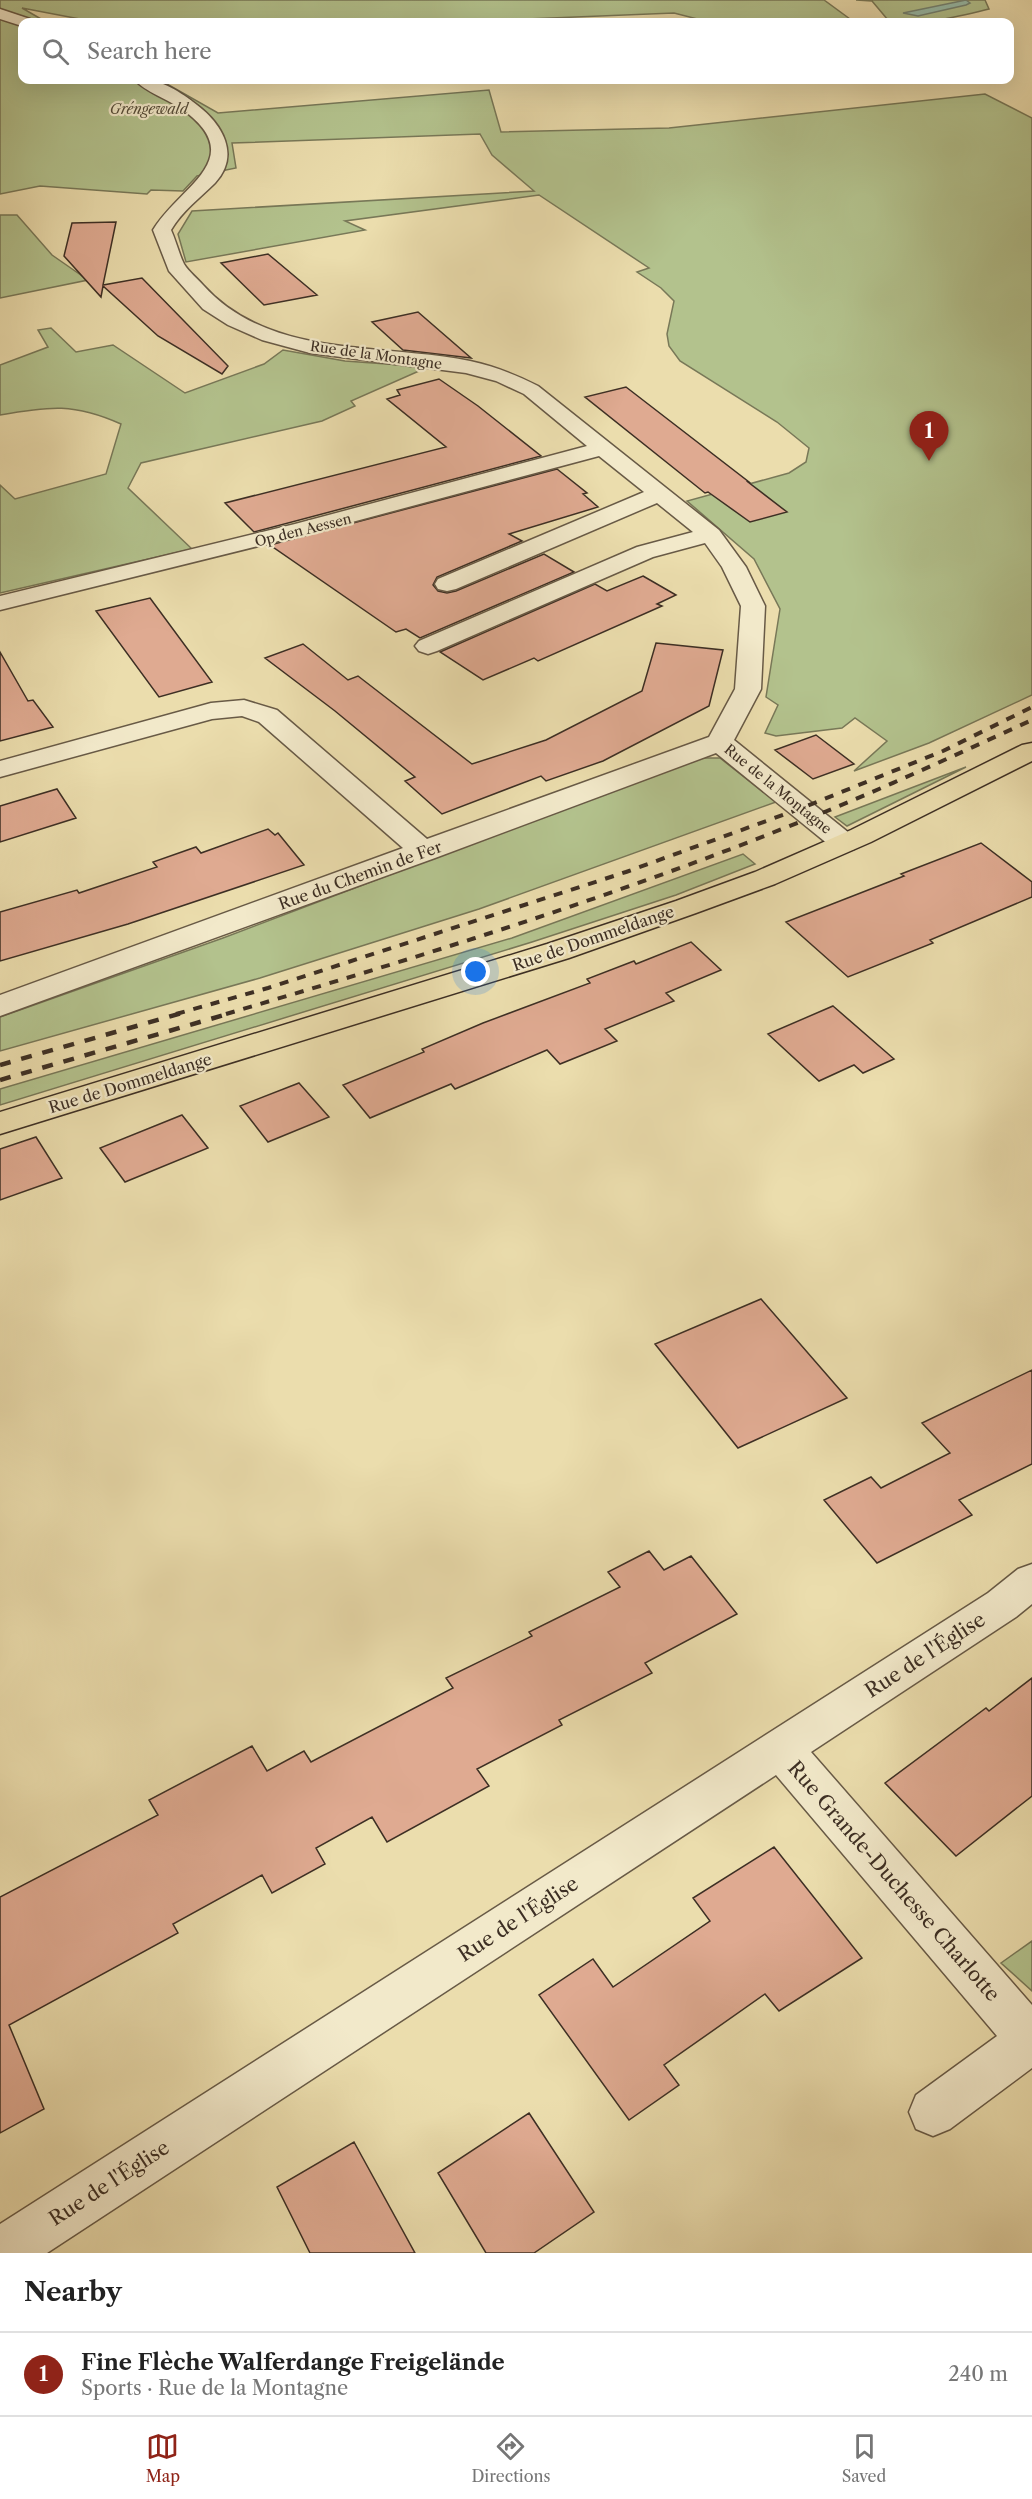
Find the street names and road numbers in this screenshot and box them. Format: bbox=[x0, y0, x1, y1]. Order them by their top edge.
street label: Rue de la Montagne bbox=[309, 337, 443, 373]
street label: Op den Aessen bbox=[253, 509, 353, 551]
street label: Rue de la Montagne bbox=[721, 740, 836, 838]
street label: Rue du Chemin de Fer bbox=[276, 836, 445, 914]
street label: Rue de Dommeldange bbox=[510, 901, 676, 975]
street label: Rue de Dommeldange bbox=[46, 1049, 214, 1117]
street label: Rue de l'Église bbox=[860, 1606, 990, 1703]
street label: Rue Grande-Duchesse Charlotte bbox=[783, 1756, 1005, 2006]
street label: Rue de l'Église bbox=[453, 1870, 583, 1967]
street label: Rue de l'Église bbox=[44, 2134, 174, 2231]

